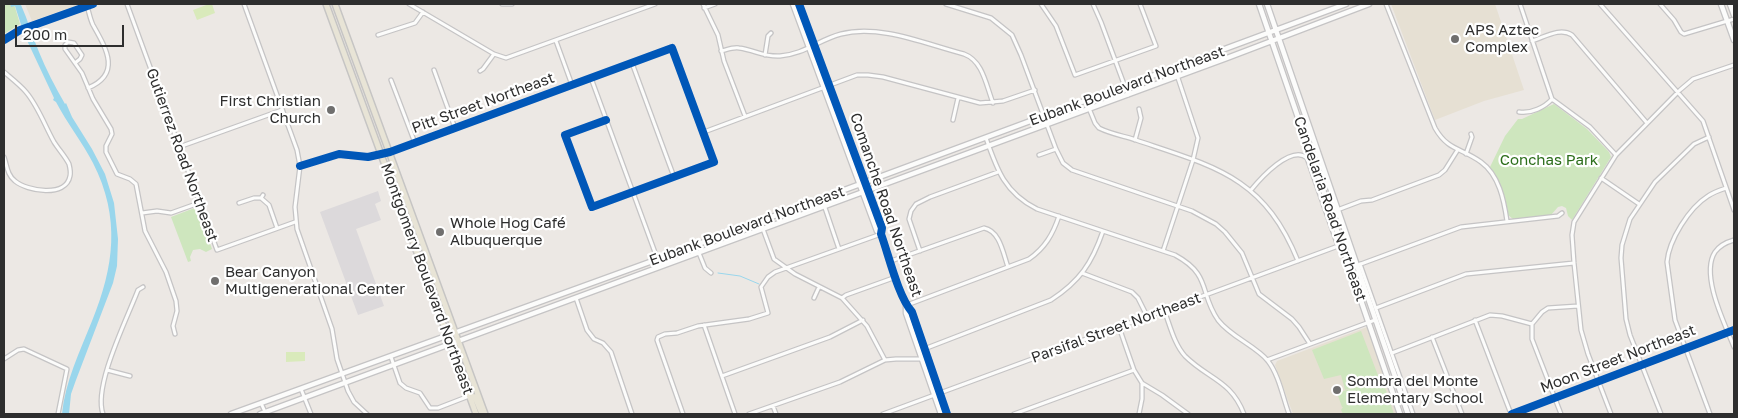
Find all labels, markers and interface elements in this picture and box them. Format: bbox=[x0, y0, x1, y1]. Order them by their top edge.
scale bar bbox=[18, 15, 126, 47]
place label: APS Aztec Complex bbox=[1465, 21, 1539, 56]
text: 200 m bbox=[23, 25, 67, 43]
marker: APS Aztec Complex bbox=[1449, 33, 1461, 45]
street label: Eubank Boulevard Northeast bbox=[1027, 42, 1227, 130]
street label: Gutierrez Road Northeast bbox=[142, 66, 222, 244]
street label: Pitt Street Northeast bbox=[409, 69, 557, 137]
place label: First Christian Church bbox=[220, 92, 321, 127]
marker: First Christian Church bbox=[325, 104, 337, 116]
street label: Comanche Road Northeast bbox=[846, 111, 926, 299]
street label: Candelaria Road Northeast bbox=[1290, 114, 1370, 304]
park label: Conchas Park bbox=[1500, 151, 1598, 169]
street label: Montgomery Boulevard Northeast bbox=[377, 161, 477, 397]
street label: Eubank Boulevard Northeast bbox=[647, 182, 847, 270]
place label: Whole Hog Café Albuquerque bbox=[450, 214, 566, 249]
marker: Whole Hog Café Albuquerque bbox=[434, 226, 446, 238]
place label: Bear Canyon Multigenerational Center bbox=[225, 263, 405, 298]
marker: Bear Canyon Multigenerational Center bbox=[209, 275, 221, 287]
street label: Parsifal Street Northeast bbox=[1029, 289, 1203, 367]
street label: Moon Street Northeast bbox=[1538, 321, 1698, 397]
place label: Sombra del Monte Elementary School bbox=[1347, 372, 1483, 407]
marker: Sombra del Monte Elementary School bbox=[1331, 384, 1343, 396]

